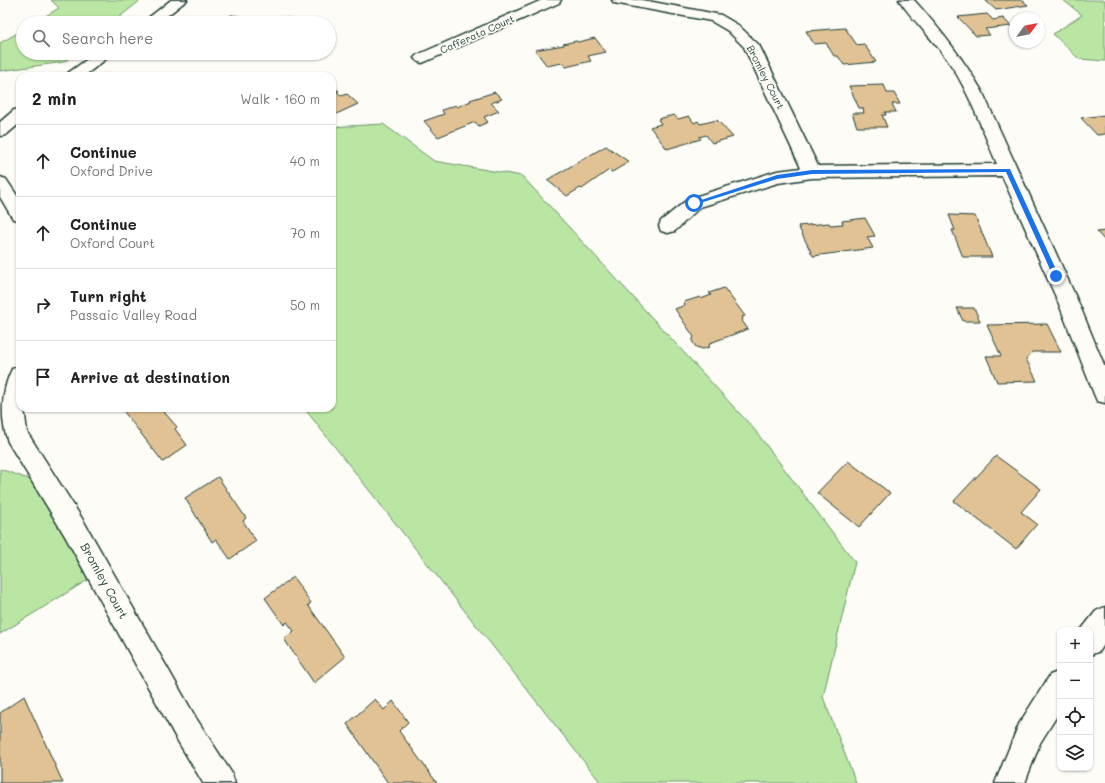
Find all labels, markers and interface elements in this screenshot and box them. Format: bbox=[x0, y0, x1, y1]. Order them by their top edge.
street label: Cafferata Court bbox=[437, 11, 517, 57]
north arrow bbox=[1009, 12, 1045, 48]
search box bbox=[16, 16, 336, 60]
icon: search bbox=[30, 27, 52, 49]
text: Search here bbox=[62, 28, 153, 48]
street label: Bromley Court bbox=[744, 43, 788, 111]
text: 2 min bbox=[32, 87, 77, 109]
text: Walk · 160 m bbox=[240, 90, 320, 107]
text: Continue bbox=[70, 142, 137, 162]
icon: ahead bbox=[32, 150, 54, 172]
text: 40 m bbox=[290, 152, 320, 169]
text: Oxford Drive bbox=[70, 162, 153, 179]
route start bbox=[685, 194, 703, 212]
text: Continue bbox=[70, 214, 137, 234]
icon: ahead bbox=[32, 222, 54, 244]
text: 70 m bbox=[290, 224, 320, 241]
text: Oxford Court bbox=[70, 234, 155, 251]
route end bbox=[1047, 267, 1065, 285]
text: Turn right bbox=[70, 286, 147, 306]
icon: right bbox=[32, 294, 54, 316]
text: 50 m bbox=[290, 296, 320, 313]
text: Passaic Valley Road bbox=[70, 306, 197, 323]
icon: arrive bbox=[32, 366, 54, 388]
text: Arrive at destination bbox=[70, 367, 230, 387]
street label: Bromley Court bbox=[77, 540, 132, 621]
map controls bbox=[1057, 627, 1093, 771]
button: + bbox=[1057, 627, 1093, 663]
button: − bbox=[1057, 663, 1093, 699]
button: locate bbox=[1057, 699, 1093, 735]
button: layers bbox=[1057, 735, 1093, 771]

